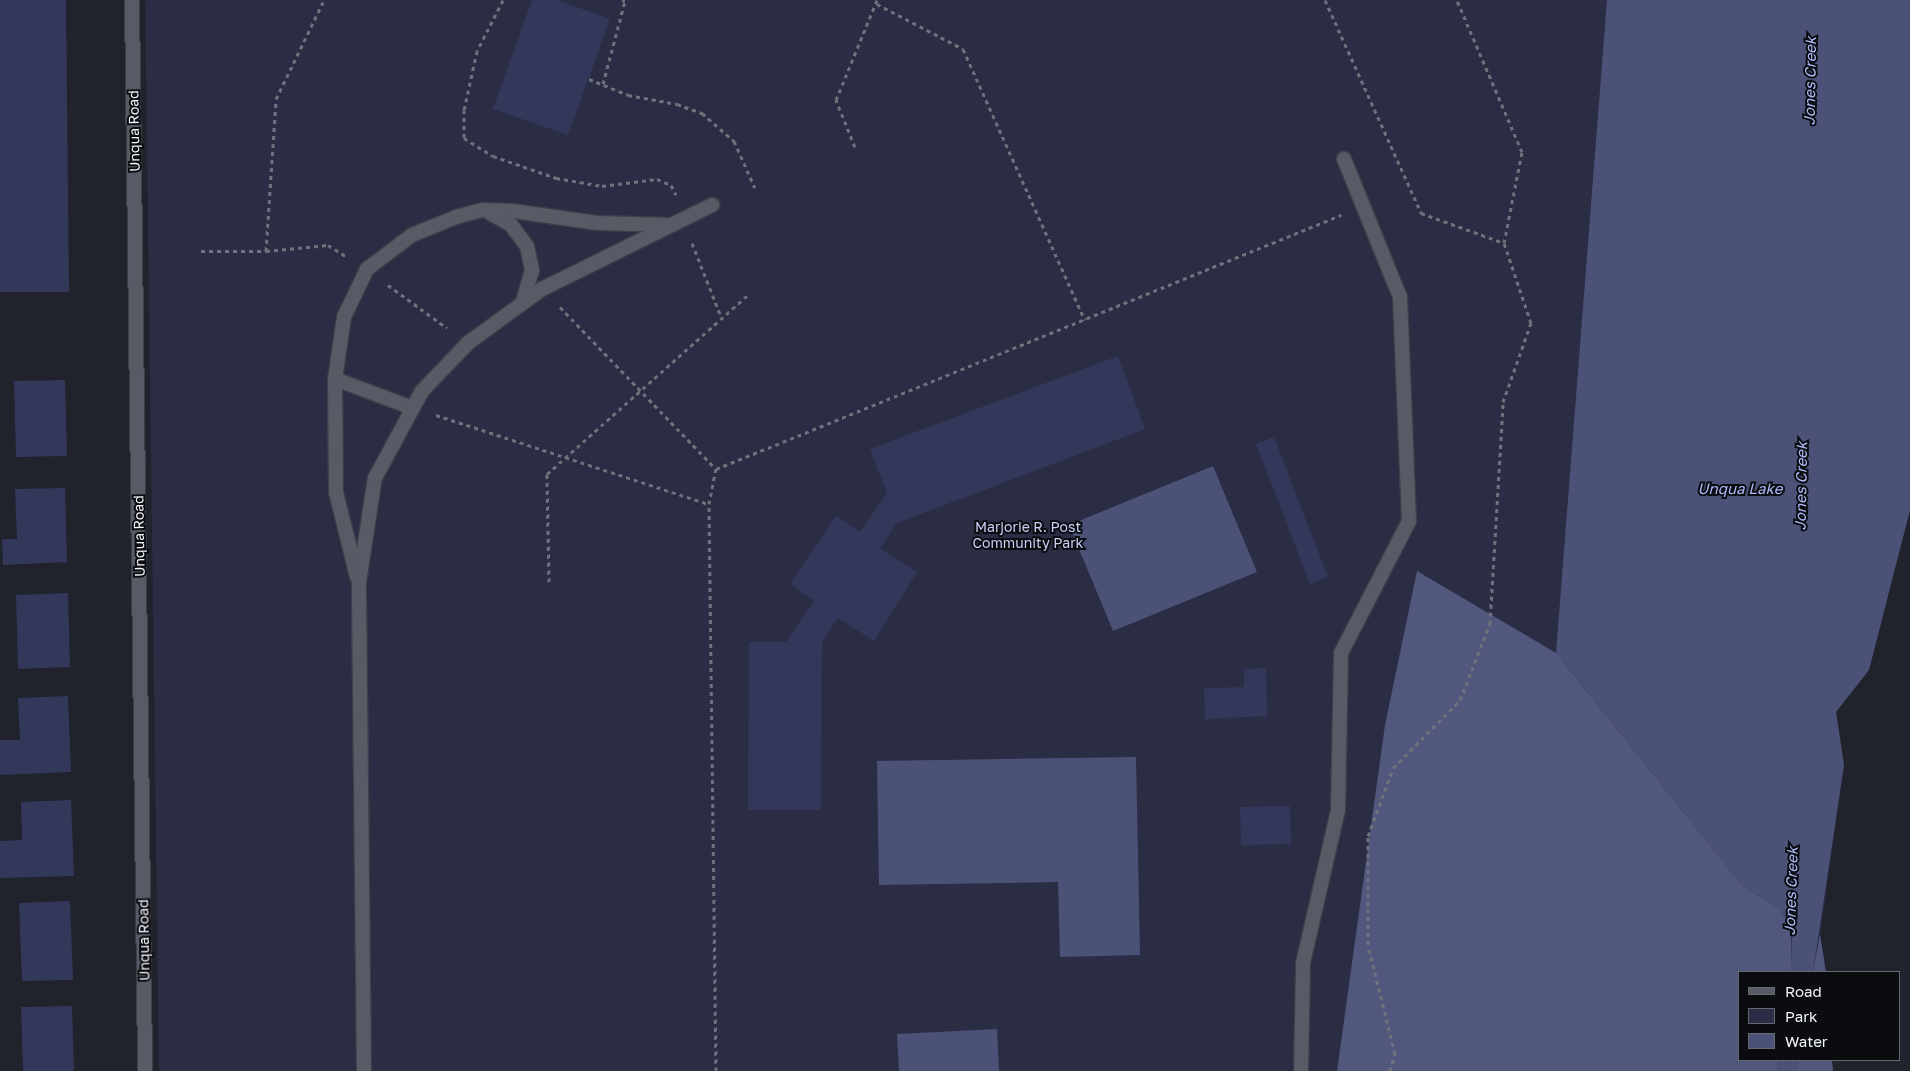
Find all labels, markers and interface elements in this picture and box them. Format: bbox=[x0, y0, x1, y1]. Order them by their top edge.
water label: Jones Creek bbox=[1800, 36, 1820, 126]
street label: Unqua Road bbox=[125, 90, 143, 172]
water label: Jones Creek bbox=[1791, 441, 1811, 531]
water label: Unqua Lake bbox=[1698, 480, 1782, 498]
street label: Unqua Road bbox=[130, 495, 148, 577]
park label: Marjorie R. Post Community Park bbox=[972, 519, 1084, 552]
water label: Jones Creek bbox=[1780, 846, 1802, 936]
street label: Unqua Road bbox=[135, 899, 153, 981]
legend bbox=[1738, 971, 1900, 1061]
text: Road bbox=[1785, 982, 1822, 1000]
text: Park bbox=[1785, 1007, 1817, 1025]
text: Water bbox=[1785, 1032, 1828, 1050]

